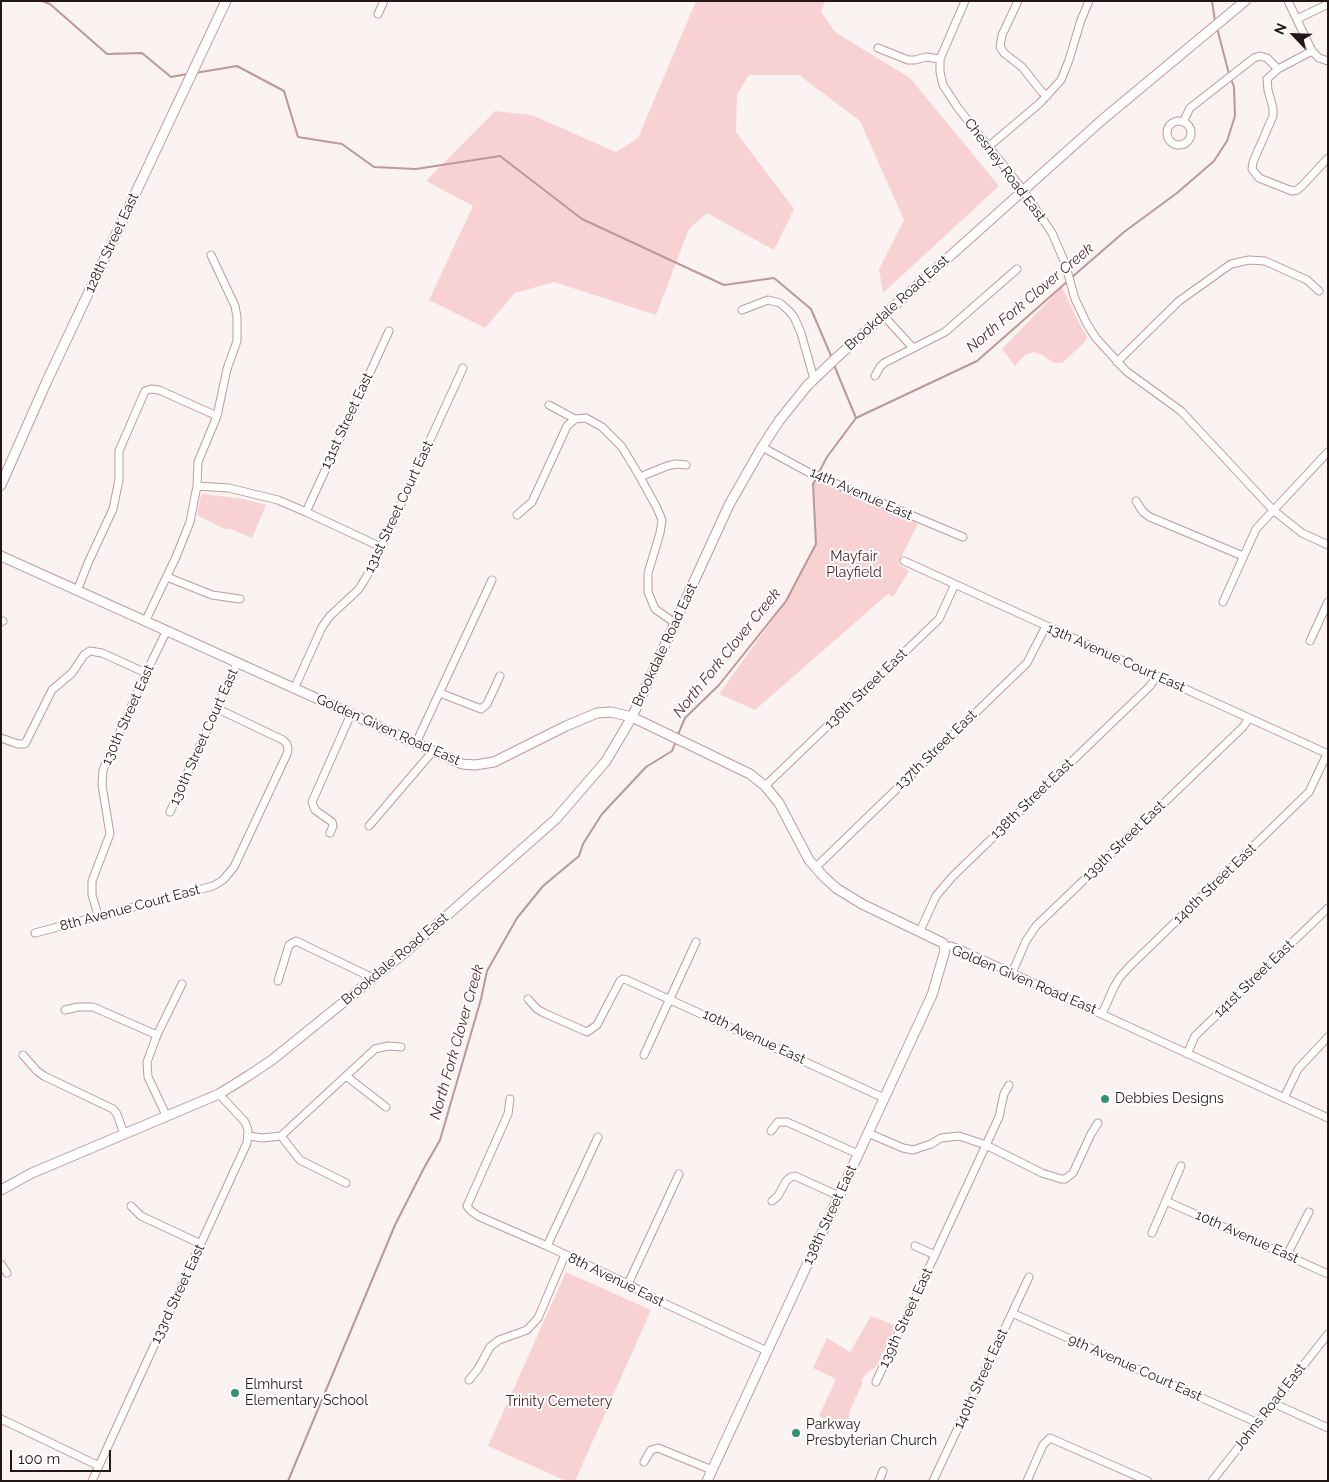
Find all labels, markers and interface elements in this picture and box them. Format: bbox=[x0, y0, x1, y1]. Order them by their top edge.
north arrow bbox=[1269, 10, 1319, 60]
text: N bbox=[1271, 21, 1290, 37]
street label: Chesney Road East bbox=[961, 115, 1049, 225]
street label: 128th Street East bbox=[82, 191, 142, 295]
water label: North Fork Clover Creek bbox=[963, 240, 1097, 356]
street label: Brookdale Road East bbox=[841, 252, 953, 354]
street label: 131st Street East bbox=[317, 370, 377, 472]
street label: 131st Street Court East bbox=[361, 438, 437, 576]
street label: 14th Avenue East bbox=[807, 464, 915, 524]
park label: Mayfair Playfield bbox=[826, 549, 882, 582]
street label: Brookdale Road East bbox=[629, 581, 701, 709]
water label: North Fork Clover Creek bbox=[670, 585, 784, 721]
street label: 13th Avenue Court East bbox=[1044, 620, 1188, 696]
street label: 136th Street East bbox=[821, 645, 911, 733]
street label: 130th Street East bbox=[98, 662, 158, 768]
street label: 130th Street Court East bbox=[166, 666, 242, 808]
street label: Golden Given Road East bbox=[313, 691, 463, 769]
street label: 137th Street East bbox=[892, 707, 980, 793]
street label: 138th Street East bbox=[987, 755, 1077, 843]
street label: 139th Street East bbox=[1079, 797, 1169, 885]
street label: 140th Street East bbox=[1170, 840, 1260, 928]
street label: 8th Avenue Court East bbox=[58, 881, 202, 935]
street label: Brookdale Road East bbox=[338, 909, 452, 1009]
street label: 141st Street East bbox=[1211, 937, 1297, 1021]
street label: Golden Given Road East bbox=[949, 942, 1099, 1018]
water label: North Fork Clover Creek bbox=[426, 962, 488, 1122]
street label: 10th Avenue East bbox=[700, 1006, 808, 1068]
place label: Debbies Designs bbox=[1115, 1091, 1224, 1107]
marker: Debbies Designs bbox=[1099, 1093, 1111, 1105]
street label: 138th Street East bbox=[800, 1162, 860, 1268]
street label: 10th Avenue East bbox=[1193, 1207, 1301, 1267]
street label: 133rd Street East bbox=[148, 1242, 208, 1346]
street label: 8th Avenue East bbox=[565, 1249, 667, 1311]
street label: 139th Street East bbox=[876, 1265, 936, 1371]
street label: 140th Street East bbox=[950, 1326, 1012, 1432]
street label: 9th Avenue Court East bbox=[1066, 1331, 1204, 1405]
street label: Johns Road East bbox=[1231, 1360, 1309, 1454]
place label: Elmhurst Elementary School bbox=[245, 1377, 368, 1410]
marker: Elmhurst Elementary School bbox=[229, 1387, 241, 1399]
park label: Trinity Cemetery bbox=[506, 1394, 612, 1410]
place label: Parkway Presbyterian Church bbox=[806, 1417, 937, 1450]
marker: Parkway Presbyterian Church bbox=[790, 1427, 802, 1439]
scale bar bbox=[12, 1440, 114, 1472]
text: 100 m bbox=[18, 1450, 60, 1468]

